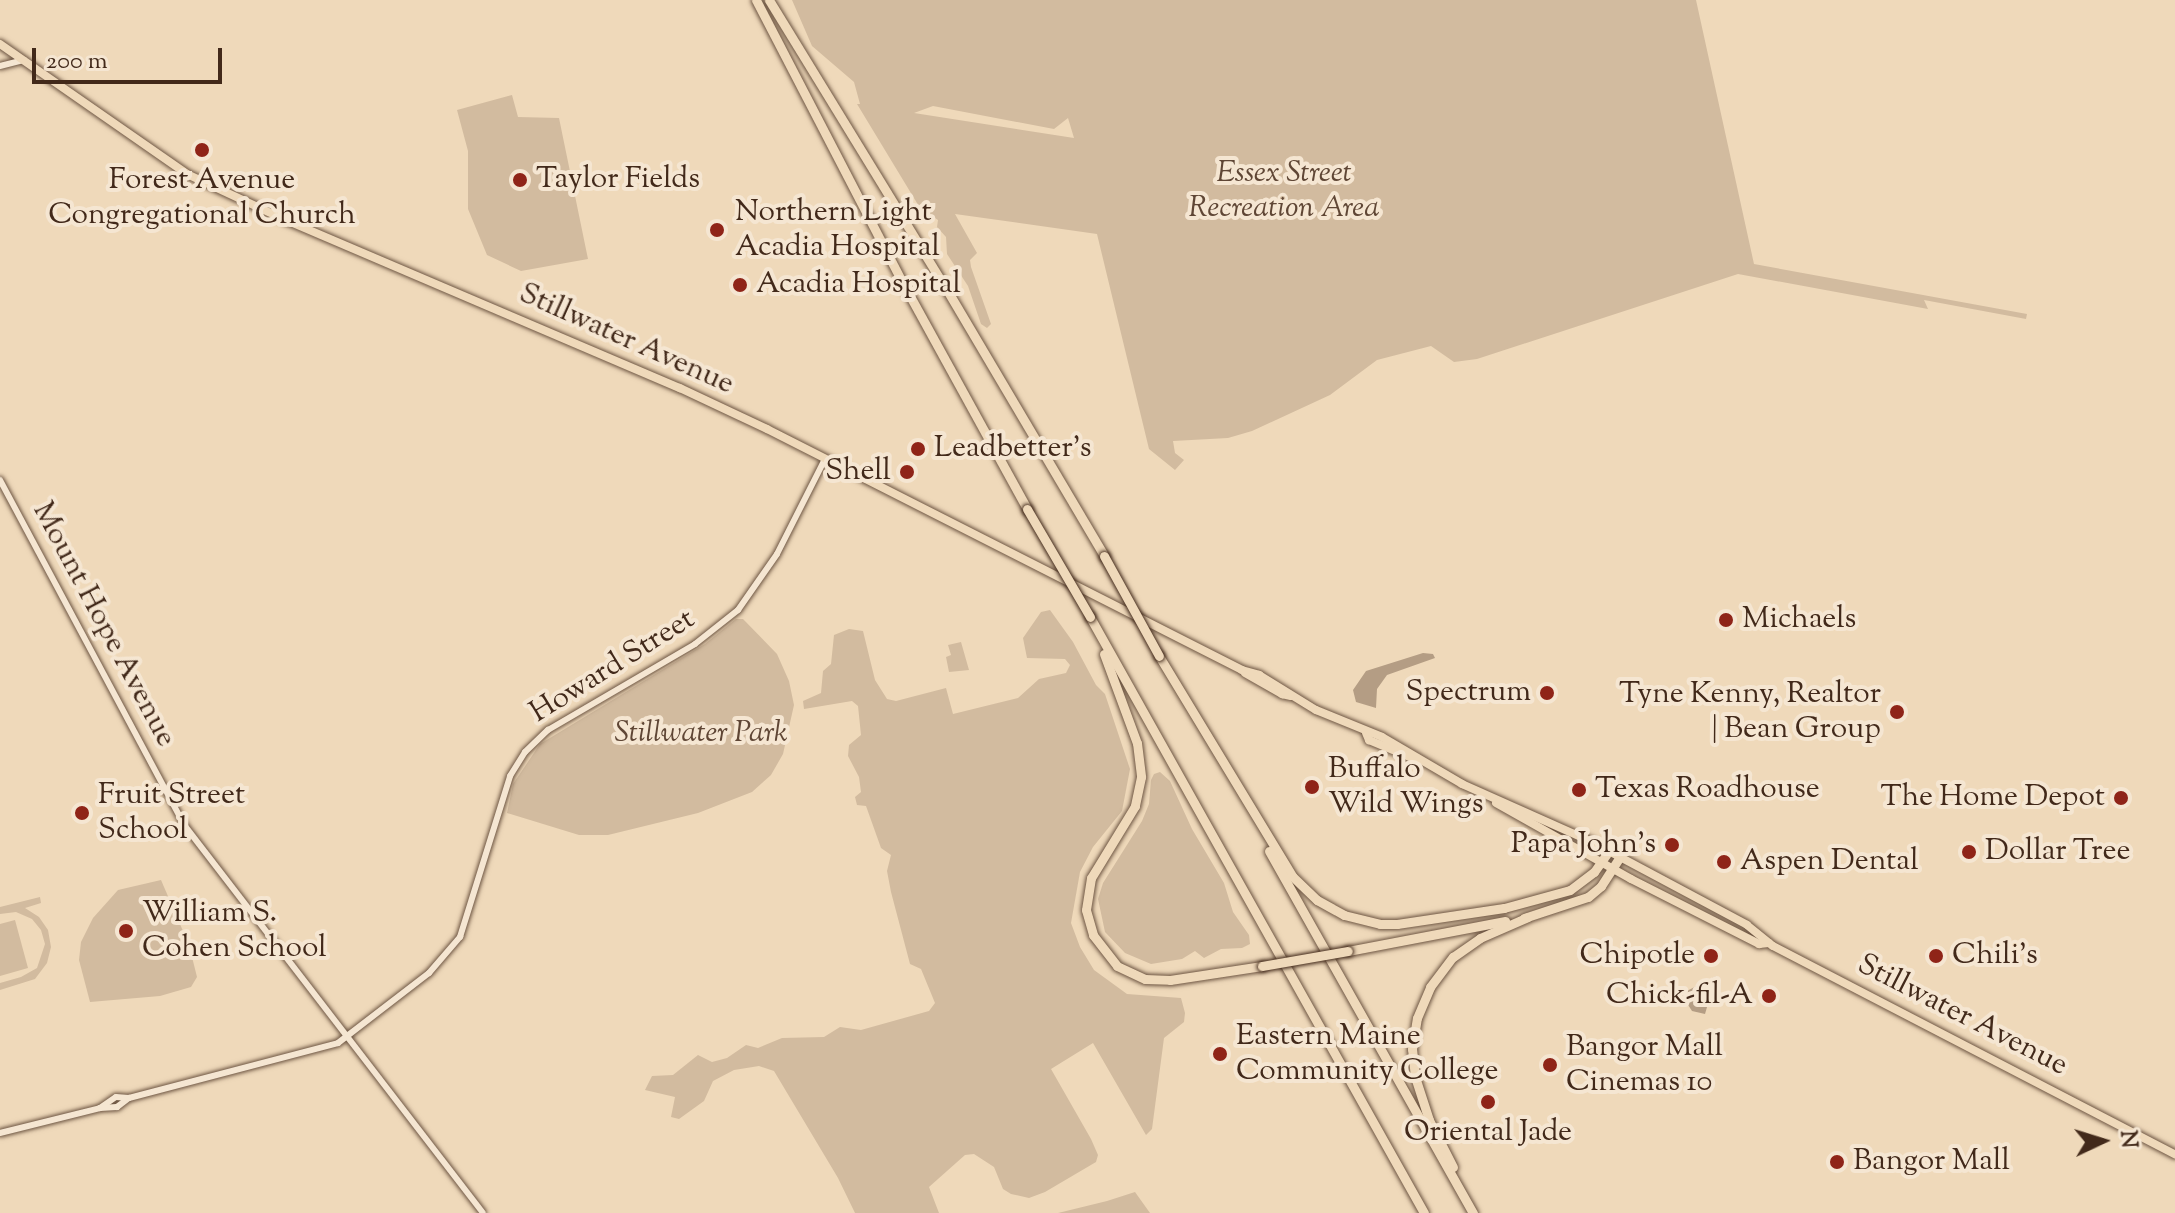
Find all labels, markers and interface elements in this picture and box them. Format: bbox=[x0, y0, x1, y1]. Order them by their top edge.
scale bar bbox=[36, 32, 226, 82]
text: 200 m bbox=[46, 45, 108, 79]
marker: Forest Avenue Congregational Church bbox=[193, 141, 211, 159]
park label: Essex Street Recreation Area bbox=[1188, 156, 1380, 226]
place label: Taylor Fields bbox=[536, 162, 700, 198]
place label: Forest Avenue Congregational Church bbox=[48, 163, 356, 234]
marker: Taylor Fields bbox=[511, 171, 529, 189]
place label: Northern Light Acadia Hospital bbox=[735, 195, 940, 266]
marker: Northern Light Acadia Hospital bbox=[706, 219, 728, 241]
place label: Acadia Hospital bbox=[756, 267, 961, 303]
marker: Acadia Hospital bbox=[731, 276, 749, 294]
street label: Stillwater Avenue bbox=[513, 277, 739, 403]
place label: Leadbetter's bbox=[934, 431, 1091, 467]
marker: Leadbetter's bbox=[909, 440, 927, 458]
place label: Shell bbox=[825, 454, 891, 490]
marker: Shell bbox=[898, 463, 916, 481]
street label: Mount Hope Avenue bbox=[23, 496, 183, 754]
street label: Howard Street bbox=[524, 602, 702, 732]
place label: Michaels bbox=[1742, 602, 1856, 638]
marker: Michaels bbox=[1717, 611, 1735, 629]
place label: Spectrum bbox=[1405, 675, 1531, 711]
place label: Tyne Kenny, Realtor | Bean Group bbox=[1619, 677, 1881, 748]
marker: Spectrum bbox=[1538, 684, 1556, 702]
marker: Tyne Kenny, Realtor | Bean Group bbox=[1888, 703, 1906, 721]
park label: Stillwater Park bbox=[614, 716, 788, 752]
place label: Buffalo Wild Wings bbox=[1328, 752, 1483, 822]
place label: Texas Roadhouse bbox=[1595, 772, 1820, 808]
place label: Fruit Street School bbox=[98, 778, 245, 848]
marker: Buffalo Wild Wings bbox=[1303, 778, 1321, 796]
place label: The Home Depot bbox=[1881, 780, 2105, 816]
marker: Texas Roadhouse bbox=[1570, 781, 1588, 799]
marker: The Home Depot bbox=[2112, 789, 2130, 807]
marker: Fruit Street School bbox=[73, 804, 91, 822]
place label: Papa John's bbox=[1511, 827, 1656, 863]
place label: Dollar Tree bbox=[1985, 834, 2130, 870]
marker: Papa John's bbox=[1663, 836, 1681, 854]
marker: Dollar Tree bbox=[1960, 843, 1978, 861]
place label: Aspen Dental bbox=[1740, 844, 1919, 880]
marker: Aspen Dental bbox=[1715, 853, 1733, 871]
place label: William S. Cohen School bbox=[142, 896, 327, 966]
marker: William S. Cohen School bbox=[117, 922, 135, 940]
place label: Chipotle bbox=[1580, 938, 1695, 974]
place label: Chili's bbox=[1952, 938, 2038, 974]
marker: Chipotle bbox=[1702, 947, 1720, 965]
street label: Stillwater Avenue bbox=[1851, 947, 2073, 1085]
marker: Chili's bbox=[1927, 947, 1945, 965]
place label: Chick-fil-A bbox=[1606, 978, 1753, 1014]
marker: Chick-fil-A bbox=[1760, 987, 1778, 1005]
place label: Eastern Maine Community College bbox=[1236, 1019, 1499, 1090]
place label: Bangor Mall Cinemas 10 bbox=[1566, 1030, 1723, 1100]
marker: Eastern Maine Community College bbox=[1211, 1045, 1229, 1063]
marker: Bangor Mall Cinemas 10 bbox=[1541, 1056, 1559, 1074]
marker: Oriental Jade bbox=[1479, 1093, 1497, 1111]
north arrow bbox=[2063, 1101, 2143, 1181]
place label: Oriental Jade bbox=[1404, 1115, 1572, 1151]
text: N bbox=[2110, 1129, 2144, 1149]
place label: Bangor Mall bbox=[1853, 1144, 2010, 1180]
marker: Bangor Mall bbox=[1828, 1153, 1846, 1171]

